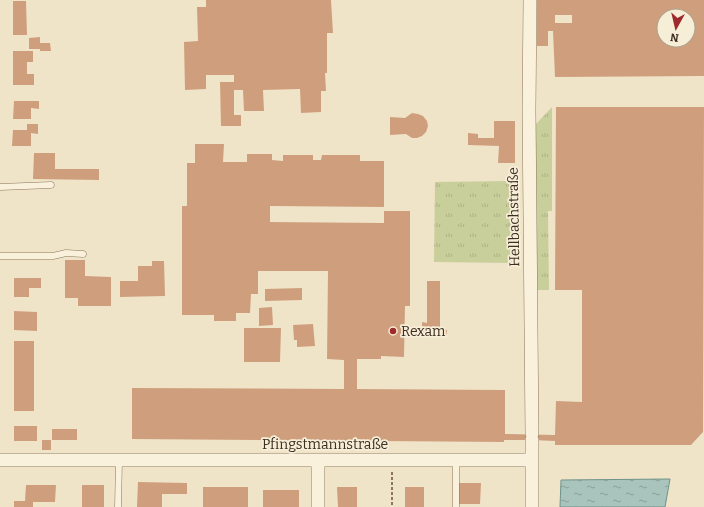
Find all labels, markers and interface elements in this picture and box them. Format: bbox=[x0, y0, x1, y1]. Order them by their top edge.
north arrow bbox=[656, 8, 696, 48]
text: N bbox=[669, 30, 680, 44]
street label: Hellbachstraße bbox=[505, 167, 523, 267]
place label: Rexam bbox=[401, 323, 446, 340]
marker: Rexam bbox=[388, 326, 398, 336]
street label: Pfingstmannstraße bbox=[262, 436, 388, 453]

